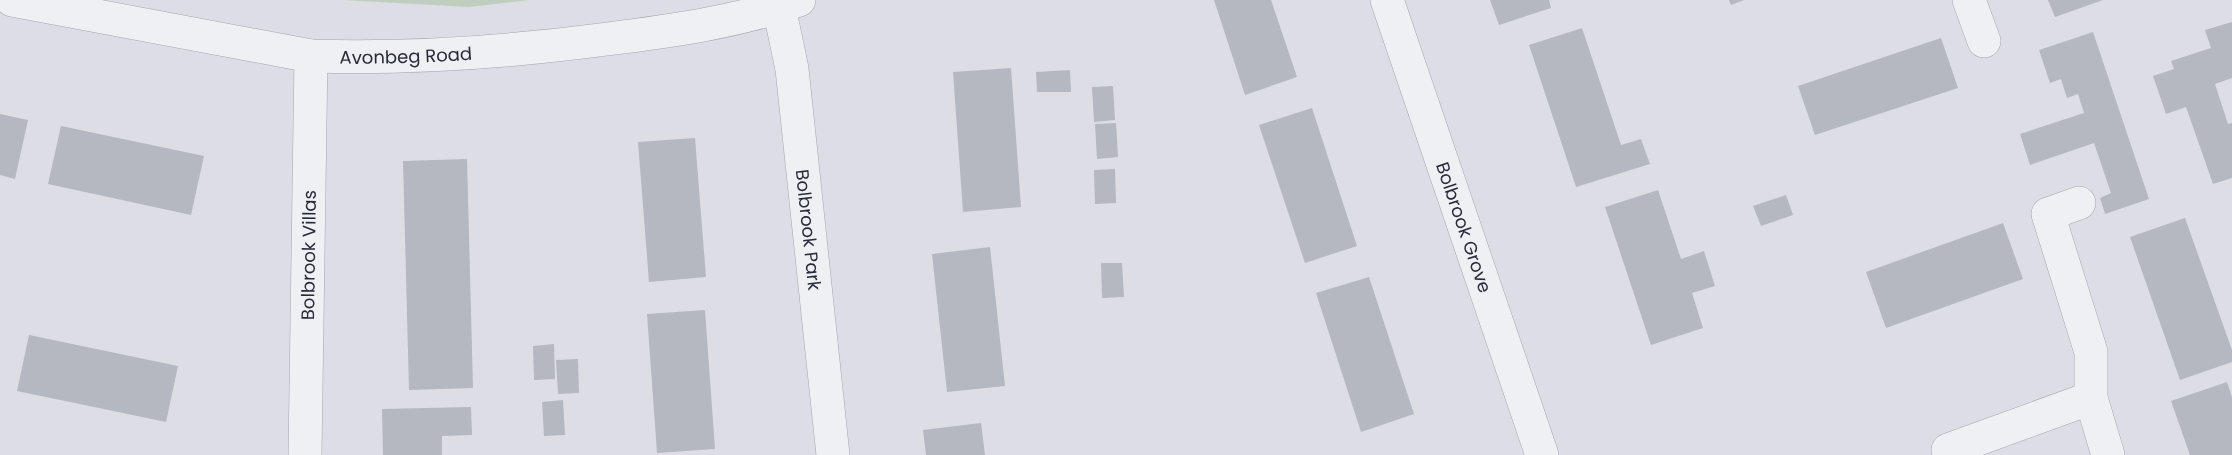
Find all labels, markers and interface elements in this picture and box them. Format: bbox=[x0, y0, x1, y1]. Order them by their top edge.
street label: Avonbeg Road bbox=[339, 40, 473, 69]
street label: Bolbrook Grove bbox=[1431, 158, 1498, 296]
street label: Bolbrook Park bbox=[790, 168, 828, 292]
street label: Bolbrook Villas bbox=[295, 190, 321, 320]

